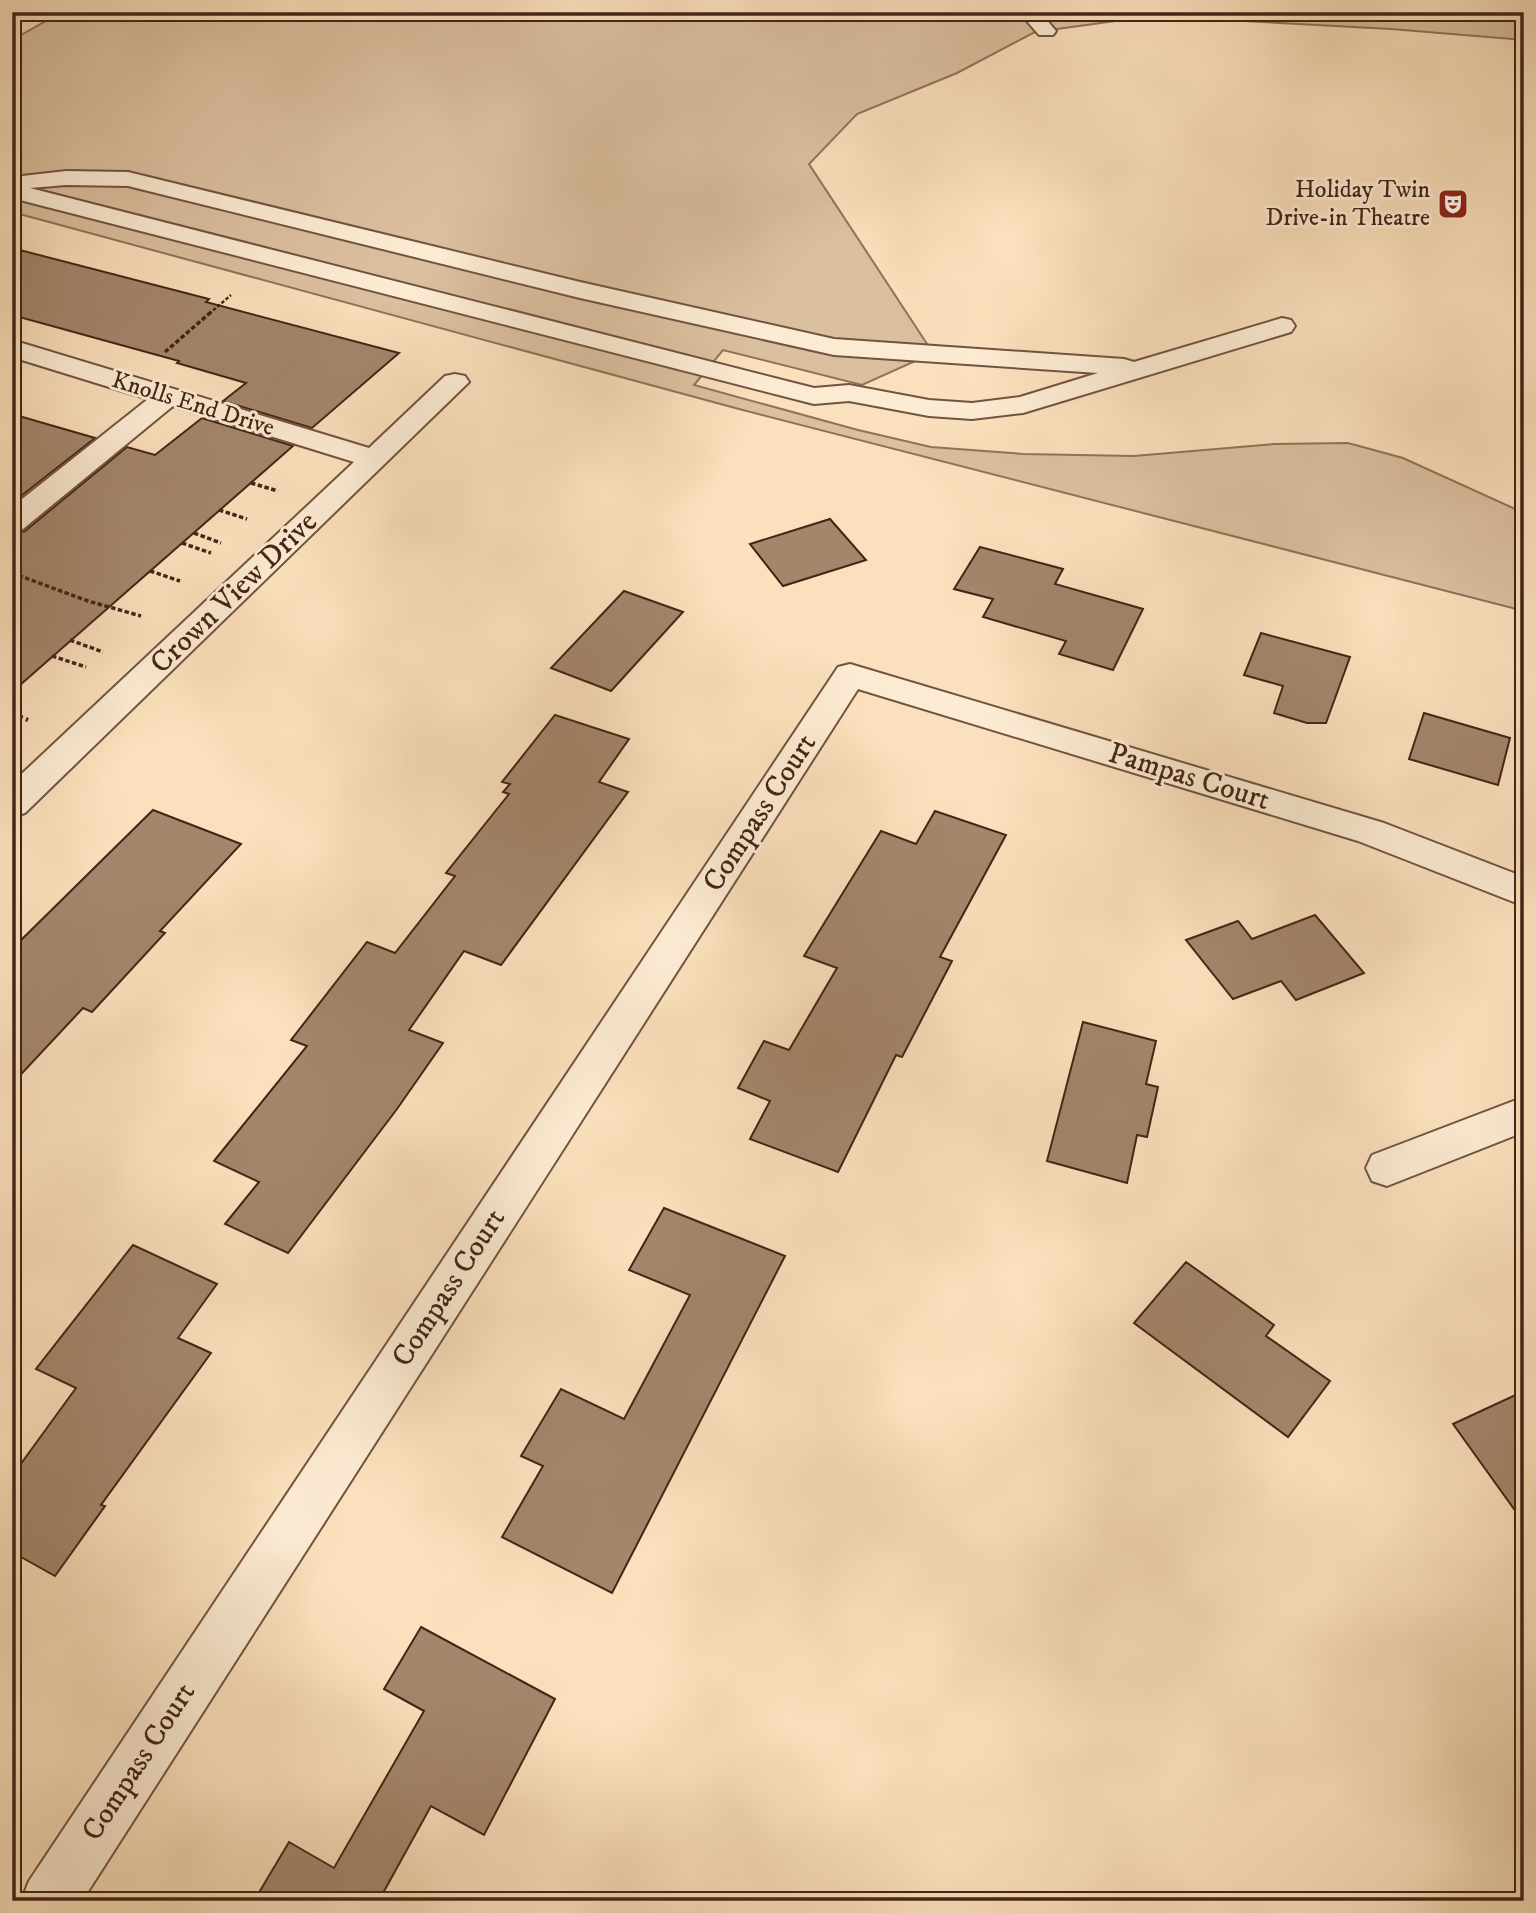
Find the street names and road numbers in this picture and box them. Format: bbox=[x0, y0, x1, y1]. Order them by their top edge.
street label: Knolls End Drive bbox=[108, 365, 278, 443]
street label: Crown View Drive bbox=[143, 504, 325, 682]
street label: Compass Court bbox=[695, 727, 825, 899]
street label: Pampas Court bbox=[1104, 735, 1274, 819]
street label: Compass Court bbox=[384, 1202, 514, 1374]
street label: Compass Court bbox=[74, 1676, 204, 1848]

